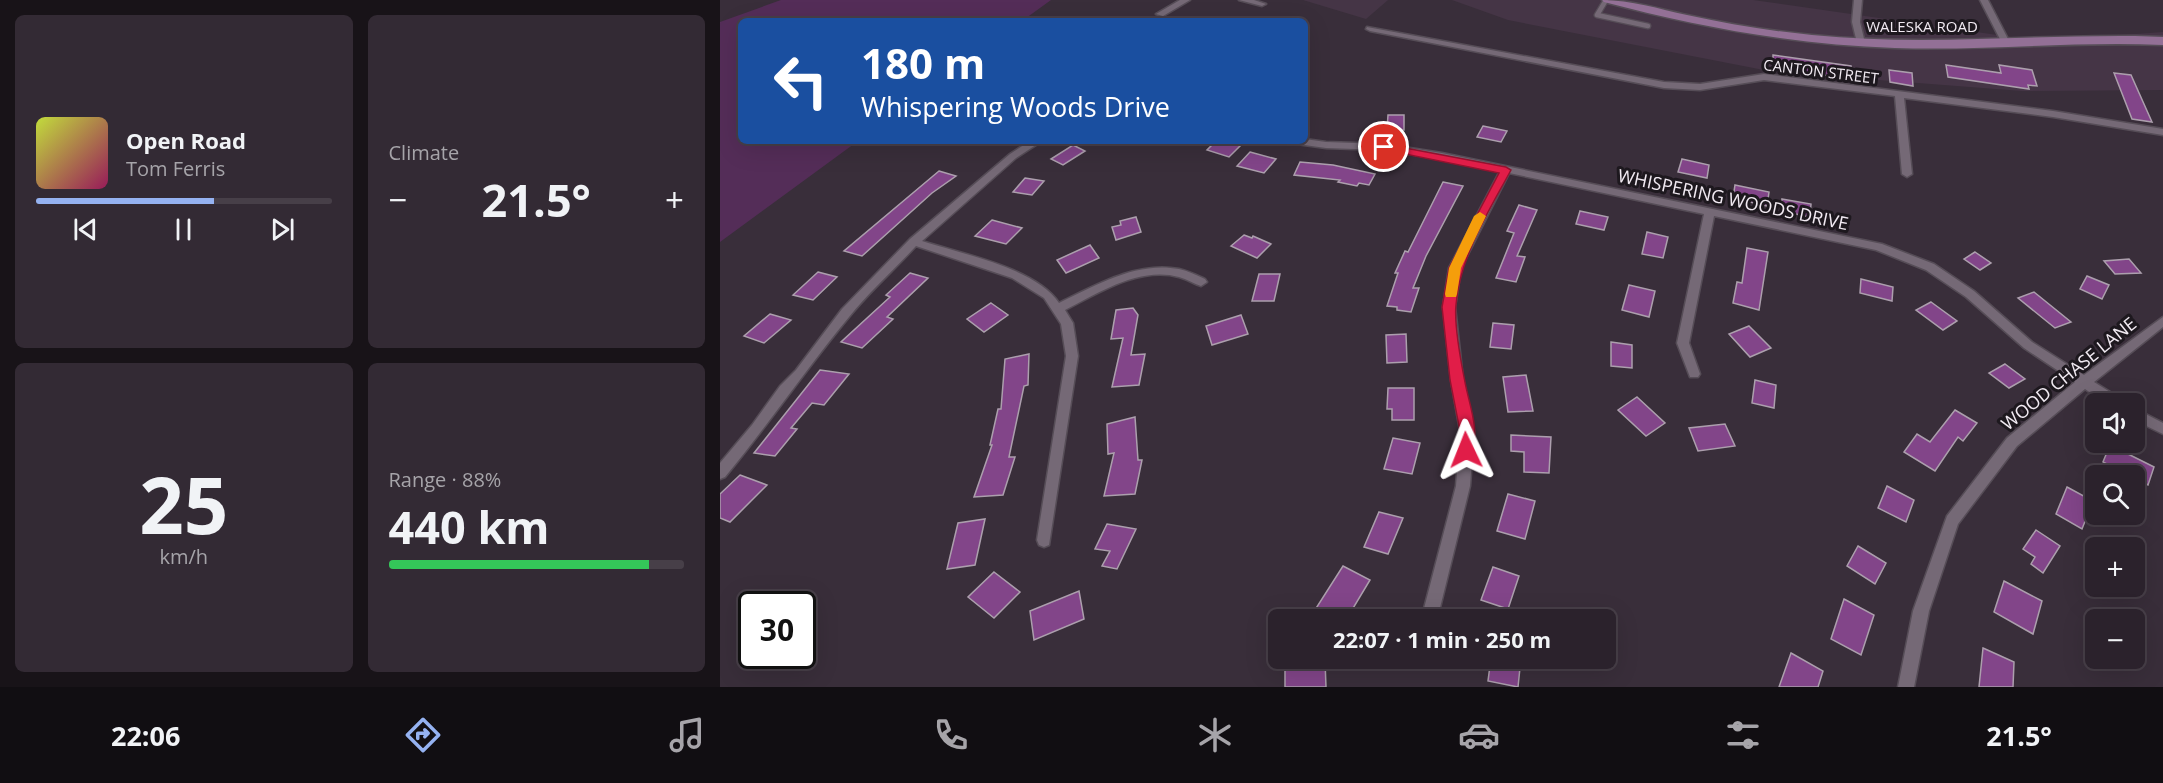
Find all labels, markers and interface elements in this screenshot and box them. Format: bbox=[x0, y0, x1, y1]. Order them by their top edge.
street label: WALESKA ROAD bbox=[1866, 16, 1978, 36]
text: 180 m bbox=[861, 34, 985, 91]
icon: left bbox=[762, 42, 840, 120]
street label: CANTON STREET bbox=[1762, 54, 1881, 88]
text: Whispering Woods Drive bbox=[861, 88, 1170, 125]
pin bbox=[1358, 121, 1409, 172]
text: Open Road bbox=[126, 125, 246, 155]
icon: arrive bbox=[1367, 130, 1400, 163]
text: Climate bbox=[389, 139, 459, 166]
text: Tom Ferris bbox=[126, 155, 225, 182]
street label: WHISPERING WOODS DRIVE bbox=[1616, 163, 1851, 235]
text: 21.5° bbox=[482, 169, 591, 230]
text: − bbox=[389, 177, 407, 222]
text: + bbox=[665, 177, 684, 222]
icon: previous bbox=[69, 213, 102, 246]
icon: pause bbox=[167, 213, 200, 246]
icon: next bbox=[266, 213, 299, 246]
street label: WOOD CHASE LANE bbox=[1996, 311, 2141, 435]
map controls bbox=[2085, 393, 2145, 669]
button: sound bbox=[2085, 393, 2145, 453]
position arrow bbox=[1434, 418, 1498, 482]
text: 25 bbox=[139, 451, 228, 557]
button: search bbox=[2085, 465, 2145, 525]
text: Range · 88% bbox=[389, 466, 501, 493]
text: 440 km bbox=[389, 496, 549, 557]
button: + bbox=[2085, 537, 2145, 597]
text: km/h bbox=[159, 543, 208, 570]
speed limit sign: 30 bbox=[738, 591, 816, 669]
button: − bbox=[2085, 609, 2145, 669]
text: 22:07 · 1 min · 250 m bbox=[1333, 624, 1551, 654]
icon: directions bbox=[402, 714, 444, 756]
icon: music bbox=[666, 714, 708, 756]
icon: phone bbox=[930, 714, 972, 756]
icon: climate bbox=[1194, 714, 1236, 756]
icon: car bbox=[1458, 714, 1500, 756]
icon: filters bbox=[1722, 714, 1764, 756]
text: 22:06 bbox=[111, 717, 180, 754]
text: 21.5° bbox=[1986, 717, 2052, 754]

